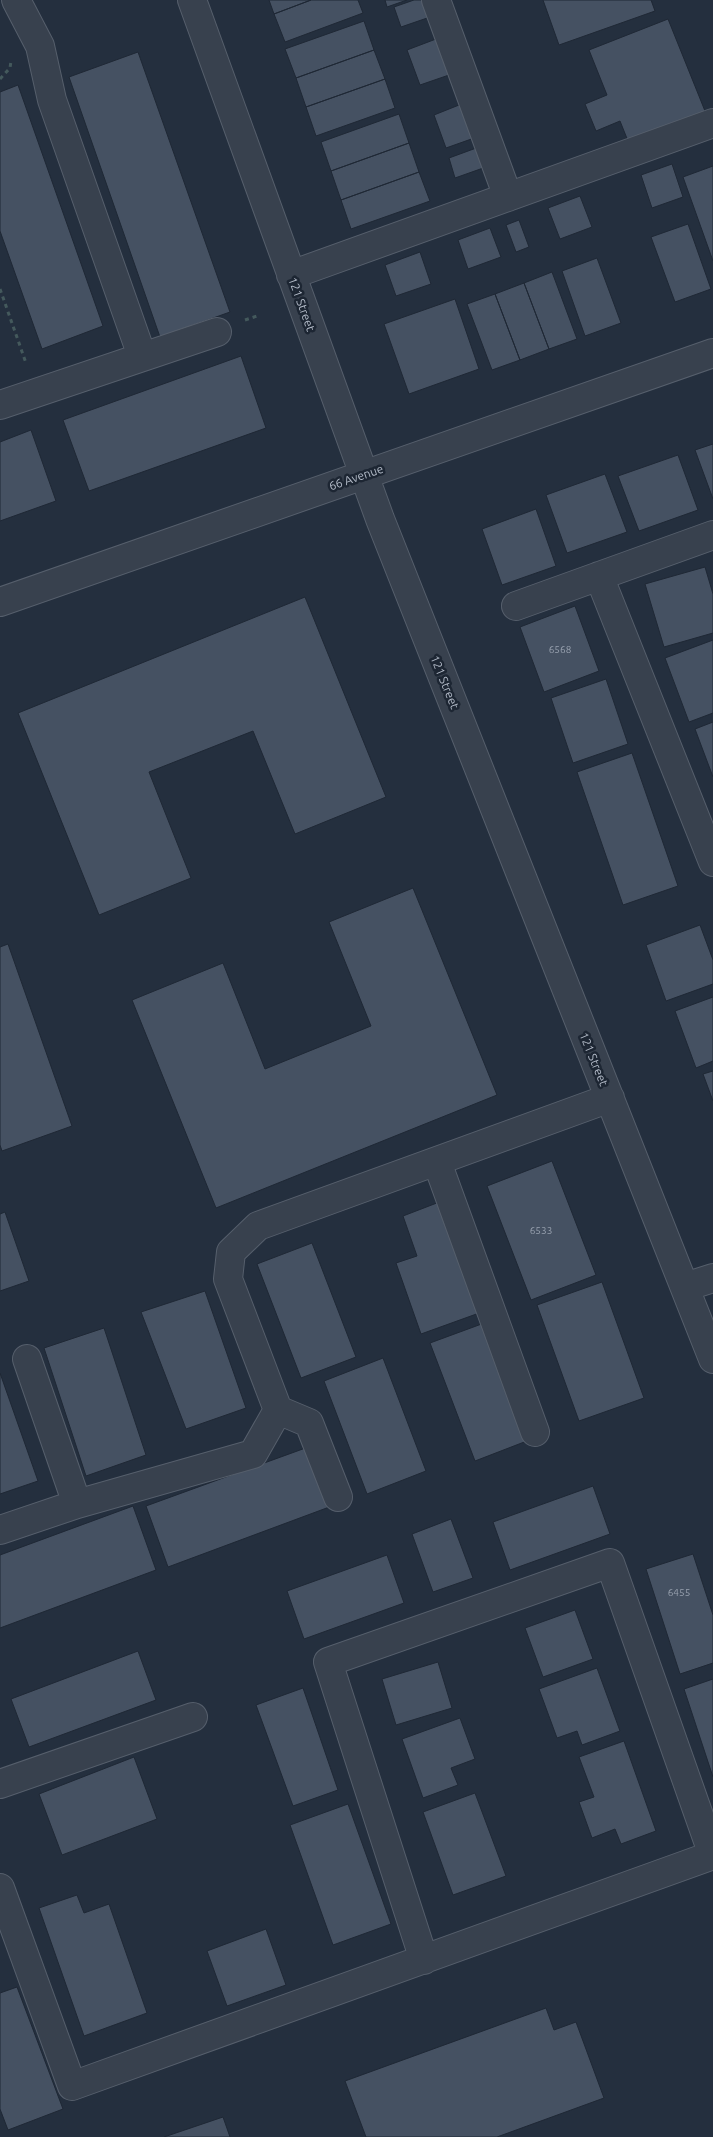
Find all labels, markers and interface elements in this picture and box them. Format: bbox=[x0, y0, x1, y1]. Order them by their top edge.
street label: 121 Street bbox=[286, 275, 318, 333]
street label: 66 Avenue bbox=[327, 462, 385, 492]
house number: 6568 bbox=[549, 644, 572, 655]
street label: 121 Street bbox=[428, 653, 462, 711]
street label: 121 Street bbox=[577, 1030, 611, 1088]
house number: 6533 bbox=[530, 1225, 552, 1236]
house number: 6455 bbox=[668, 1587, 690, 1598]

